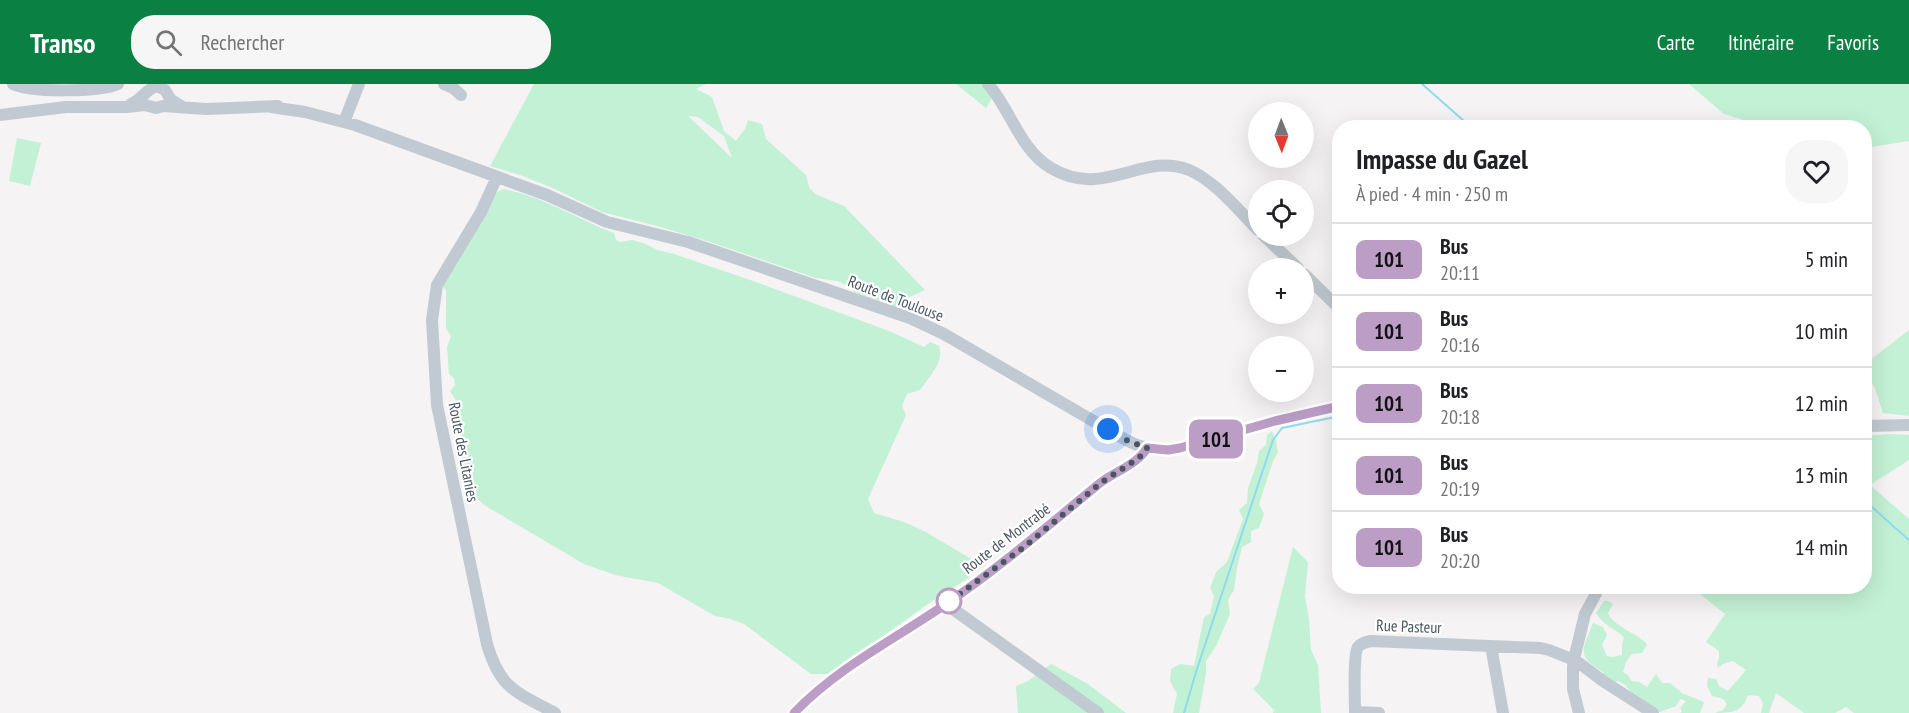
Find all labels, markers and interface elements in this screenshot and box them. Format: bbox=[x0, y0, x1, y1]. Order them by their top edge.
search box bbox=[131, 15, 551, 69]
text: Transo bbox=[30, 24, 95, 61]
icon: search bbox=[152, 26, 185, 59]
text: Rechercher bbox=[200, 28, 284, 56]
text: Carte bbox=[1657, 29, 1695, 56]
text: Itinéraire bbox=[1728, 29, 1794, 56]
text: Favoris bbox=[1827, 29, 1879, 56]
north arrow bbox=[1248, 102, 1314, 168]
map controls bbox=[1248, 102, 1314, 402]
text: Impasse du Gazel bbox=[1356, 140, 1528, 177]
button: heart bbox=[1785, 140, 1848, 203]
button: locate bbox=[1248, 180, 1314, 246]
text: À pied · 4 min · 250 m bbox=[1356, 181, 1508, 207]
text: Bus bbox=[1440, 232, 1468, 260]
text: 5 min bbox=[1805, 245, 1848, 273]
text: 101 bbox=[1374, 246, 1404, 273]
button: + bbox=[1248, 258, 1314, 324]
text: 20:11 bbox=[1440, 260, 1480, 286]
street label: Route de Toulouse bbox=[845, 271, 947, 325]
text: Bus bbox=[1440, 304, 1468, 332]
text: 10 min bbox=[1795, 317, 1848, 345]
text: 101 bbox=[1374, 318, 1404, 345]
text: 20:16 bbox=[1440, 332, 1480, 358]
button: − bbox=[1248, 336, 1314, 402]
text: Bus bbox=[1440, 376, 1468, 404]
text: 12 min bbox=[1795, 389, 1848, 417]
text: 101 bbox=[1374, 390, 1404, 417]
street label: Route des Litanies bbox=[445, 401, 483, 503]
text: 20:18 bbox=[1440, 404, 1480, 430]
your location bbox=[1093, 414, 1123, 444]
line badge: 101 bbox=[1182, 420, 1250, 458]
text: 101 bbox=[1201, 426, 1231, 453]
text: Bus bbox=[1440, 448, 1468, 476]
text: 13 min bbox=[1795, 461, 1848, 489]
text: 101 bbox=[1374, 462, 1404, 489]
text: 20:19 bbox=[1440, 476, 1480, 502]
street label: Route de Montrabé bbox=[958, 498, 1054, 578]
text: Bus bbox=[1440, 520, 1468, 548]
text: 14 min bbox=[1795, 533, 1848, 561]
text: 101 bbox=[1374, 534, 1404, 561]
text: 20:20 bbox=[1440, 548, 1480, 574]
unlabelled marker bbox=[936, 588, 962, 614]
street label: Rue Pasteur bbox=[1376, 615, 1443, 637]

